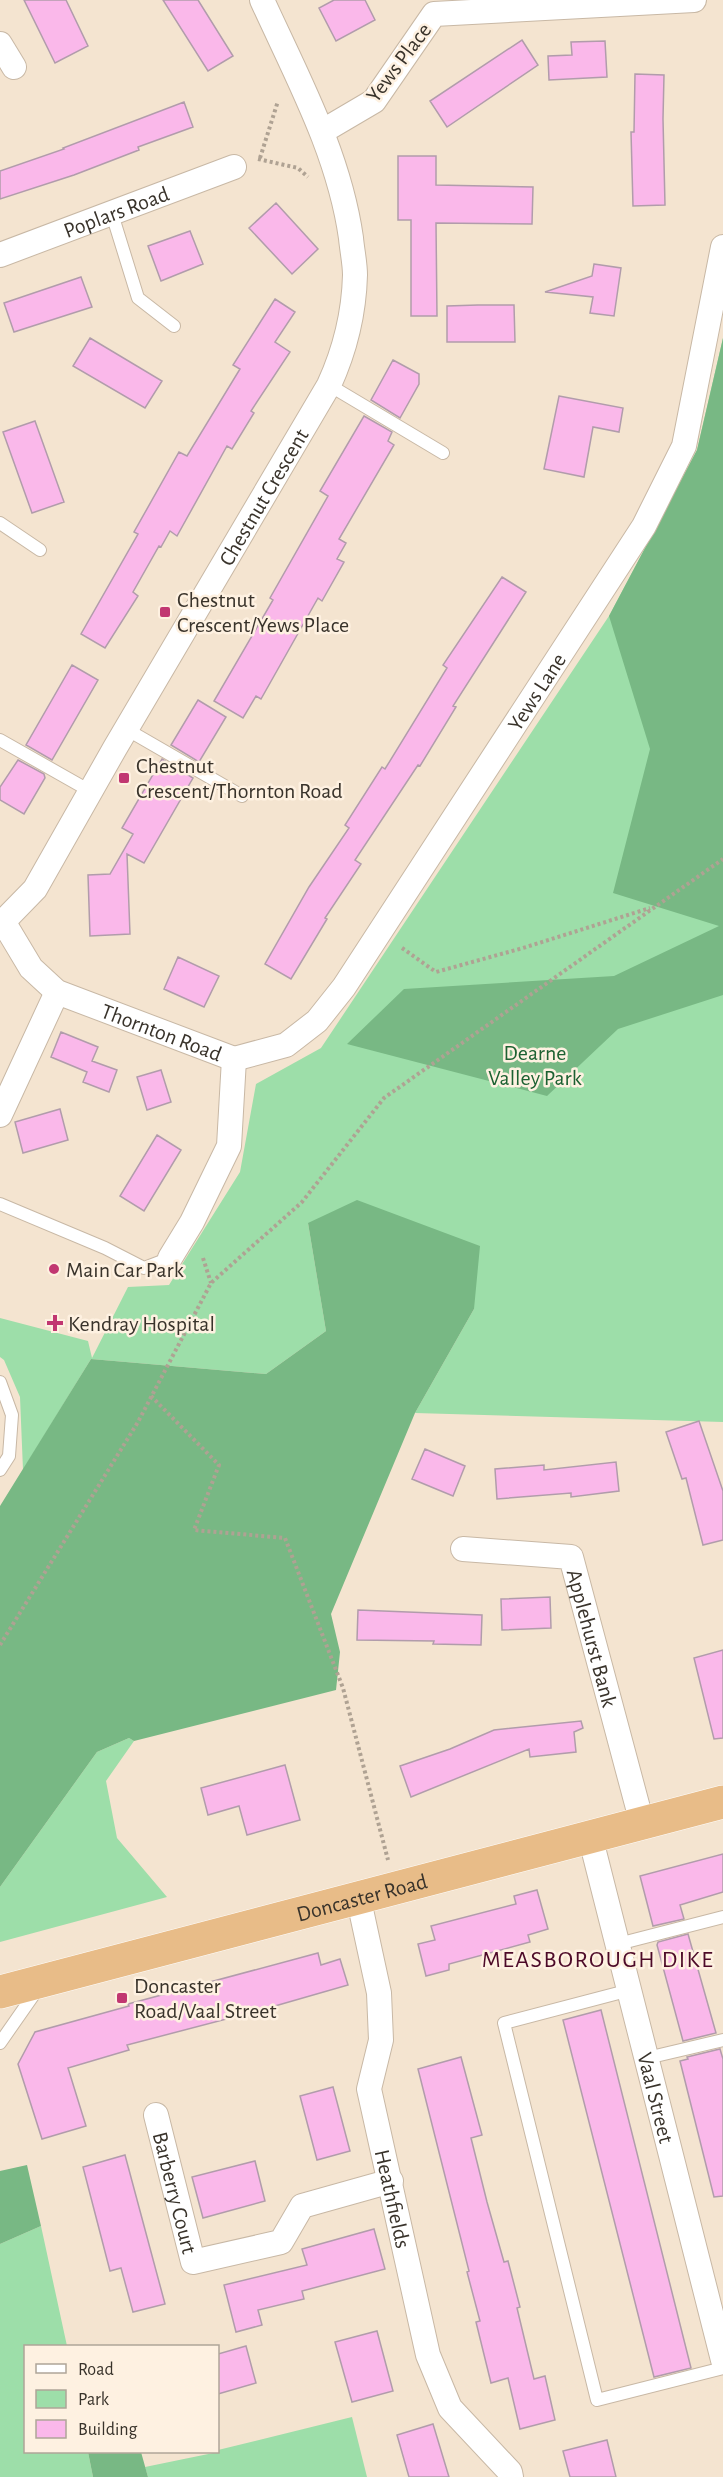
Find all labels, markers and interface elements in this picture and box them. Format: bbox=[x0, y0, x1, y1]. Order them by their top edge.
street label: Yews Place bbox=[362, 19, 435, 106]
street label: Poplars Road bbox=[61, 183, 172, 242]
street label: Chestnut Crescent bbox=[215, 425, 313, 570]
place label: Chestnut Crescent/Yews Place bbox=[177, 589, 349, 636]
marker: Chestnut Crescent/Yews Place bbox=[158, 605, 172, 619]
street label: Yews Lane bbox=[504, 649, 570, 735]
place label: Chestnut Crescent/Thornton Road bbox=[136, 755, 343, 802]
marker: Chestnut Crescent/Thornton Road bbox=[117, 771, 131, 785]
street label: Thornton Road bbox=[98, 1000, 225, 1065]
park label: Dearne Valley Park bbox=[488, 1042, 582, 1089]
place label: Main Car Park bbox=[66, 1259, 184, 1281]
marker: Main Car Park bbox=[47, 1262, 61, 1276]
place label: Kendray Hospital bbox=[68, 1313, 215, 1335]
marker: Kendray Hospital bbox=[46, 1314, 64, 1332]
street label: Applehurst Bank bbox=[563, 1567, 621, 1709]
street label: Doncaster Road bbox=[294, 1870, 430, 1926]
district label: MEASBOROUGH DIKE bbox=[482, 1948, 714, 1972]
place label: Doncaster Road/Vaal Street bbox=[134, 1975, 276, 2022]
marker: Doncaster Road/Vaal Street bbox=[115, 1991, 129, 2005]
street label: Vaal Street bbox=[633, 2050, 677, 2145]
street label: Barberry Court bbox=[149, 2130, 200, 2256]
street label: Heathfields bbox=[371, 2147, 414, 2250]
legend bbox=[24, 2345, 219, 2453]
text: Road bbox=[78, 2361, 114, 2379]
text: Park bbox=[78, 2391, 110, 2409]
text: Building bbox=[78, 2421, 138, 2439]

